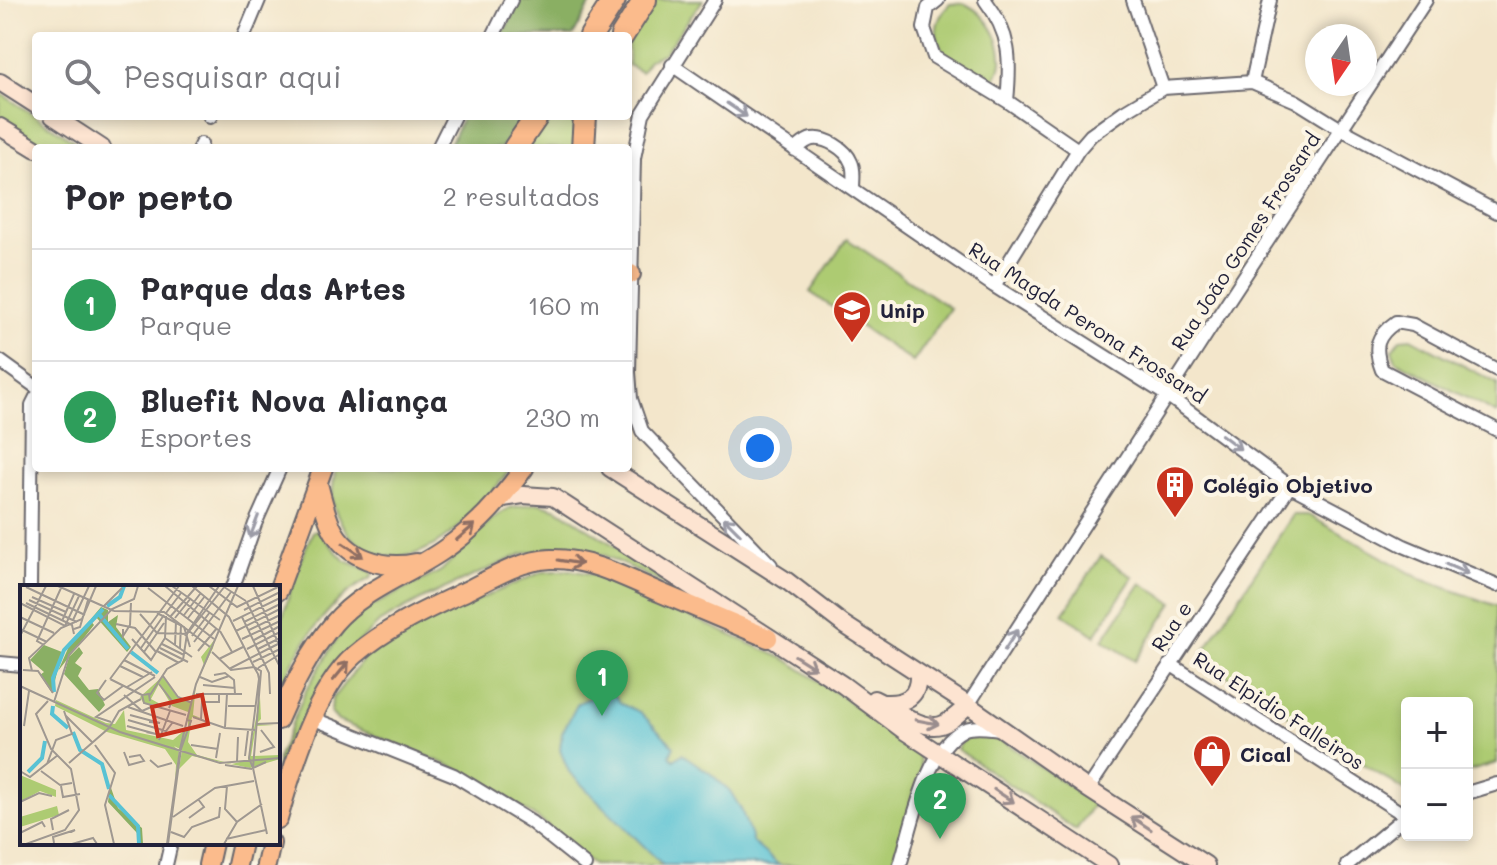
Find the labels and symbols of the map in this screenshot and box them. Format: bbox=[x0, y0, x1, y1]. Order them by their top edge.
north arrow bbox=[1305, 24, 1377, 96]
one-way arrow bbox=[725, 102, 747, 118]
street label: Rua João Gomes Frossard bbox=[1165, 127, 1325, 355]
street label: Rua Magda Perona Frossard bbox=[964, 235, 1212, 409]
school or university icon: Unip bbox=[831, 289, 873, 344]
place label: Unip bbox=[880, 297, 925, 323]
your location bbox=[740, 428, 780, 468]
one-way arrow bbox=[1220, 433, 1241, 450]
building icon: Colégio Objetivo bbox=[1154, 464, 1196, 519]
place label: Colégio Objetivo bbox=[1203, 472, 1373, 498]
one-way arrow bbox=[246, 514, 261, 539]
one-way arrow bbox=[722, 517, 742, 536]
one-way arrow bbox=[455, 523, 476, 541]
one-way arrow bbox=[341, 542, 363, 558]
one-way arrow bbox=[556, 555, 582, 570]
one-way arrow bbox=[1444, 562, 1469, 577]
inset map bbox=[20, 585, 280, 845]
street label: Rua e bbox=[1145, 596, 1197, 656]
one-way arrow bbox=[1003, 629, 1019, 652]
street label: Rua Elpidio Falleiros bbox=[1189, 645, 1369, 775]
pin: 1 bbox=[576, 650, 628, 716]
one-way arrow bbox=[794, 653, 816, 670]
one-way arrow bbox=[332, 661, 350, 682]
one-way arrow bbox=[914, 716, 940, 731]
shop icon: Cical bbox=[1191, 733, 1233, 788]
place label: Cical bbox=[1240, 741, 1291, 767]
pin: 2 bbox=[914, 773, 966, 839]
one-way arrow bbox=[992, 788, 1014, 804]
one-way arrow bbox=[1130, 814, 1152, 831]

